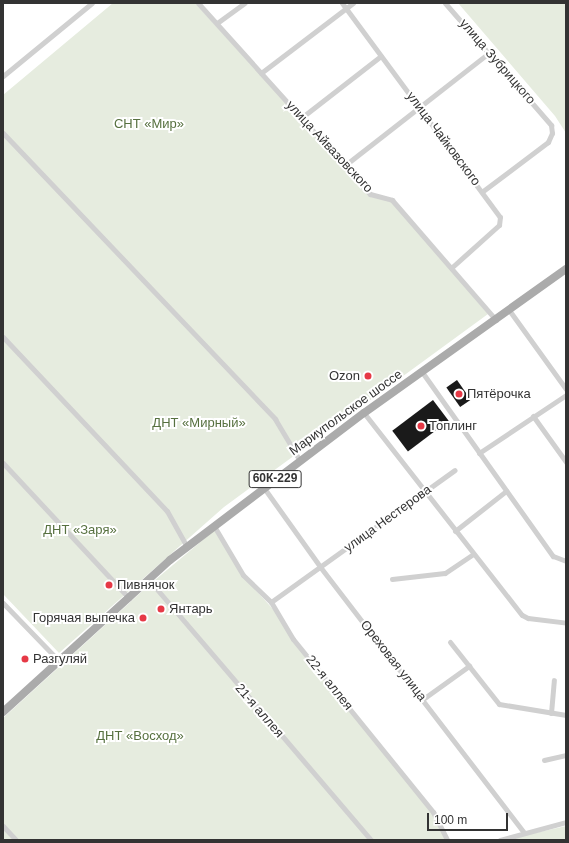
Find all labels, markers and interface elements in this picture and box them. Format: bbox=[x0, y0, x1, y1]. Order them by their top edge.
street label: улица Зубрицкого bbox=[456, 16, 538, 108]
street label: улица Чайковского bbox=[403, 89, 483, 189]
street label: улица Айвазовского bbox=[282, 98, 376, 196]
park label: СНТ «Мир» bbox=[114, 116, 184, 132]
street label: Мариупольское шоссе bbox=[286, 367, 406, 459]
place label: Ozon bbox=[329, 368, 360, 384]
marker: Ozon bbox=[363, 371, 373, 381]
place label: Пятёрочка bbox=[467, 386, 531, 402]
marker: Пятёрочка bbox=[454, 389, 464, 399]
park label: ДНТ «Мирный» bbox=[152, 415, 246, 431]
place label: Топлинг bbox=[429, 418, 477, 434]
marker: Топлинг bbox=[416, 421, 426, 431]
road number: 60К-229 bbox=[248, 469, 302, 489]
street label: улица Нестерова bbox=[341, 482, 435, 556]
park label: ДНТ «Заря» bbox=[43, 522, 117, 538]
place label: Пивнячок bbox=[117, 577, 174, 593]
marker: Пивнячок bbox=[104, 580, 114, 590]
place label: Янтарь bbox=[169, 601, 213, 617]
marker: Янтарь bbox=[156, 604, 166, 614]
place label: Горячая выпечка bbox=[33, 610, 135, 626]
marker: Горячая выпечка bbox=[138, 613, 148, 623]
street label: Ореховая улица bbox=[357, 617, 429, 705]
place label: Разгуляй bbox=[33, 651, 87, 667]
street label: 22-я аллея bbox=[302, 652, 356, 714]
marker: Разгуляй bbox=[20, 654, 30, 664]
street label: 21-я аллея bbox=[231, 681, 287, 741]
park label: ДНТ «Восход» bbox=[96, 728, 184, 744]
scale bar bbox=[429, 805, 510, 831]
text: 100 m bbox=[434, 813, 467, 827]

